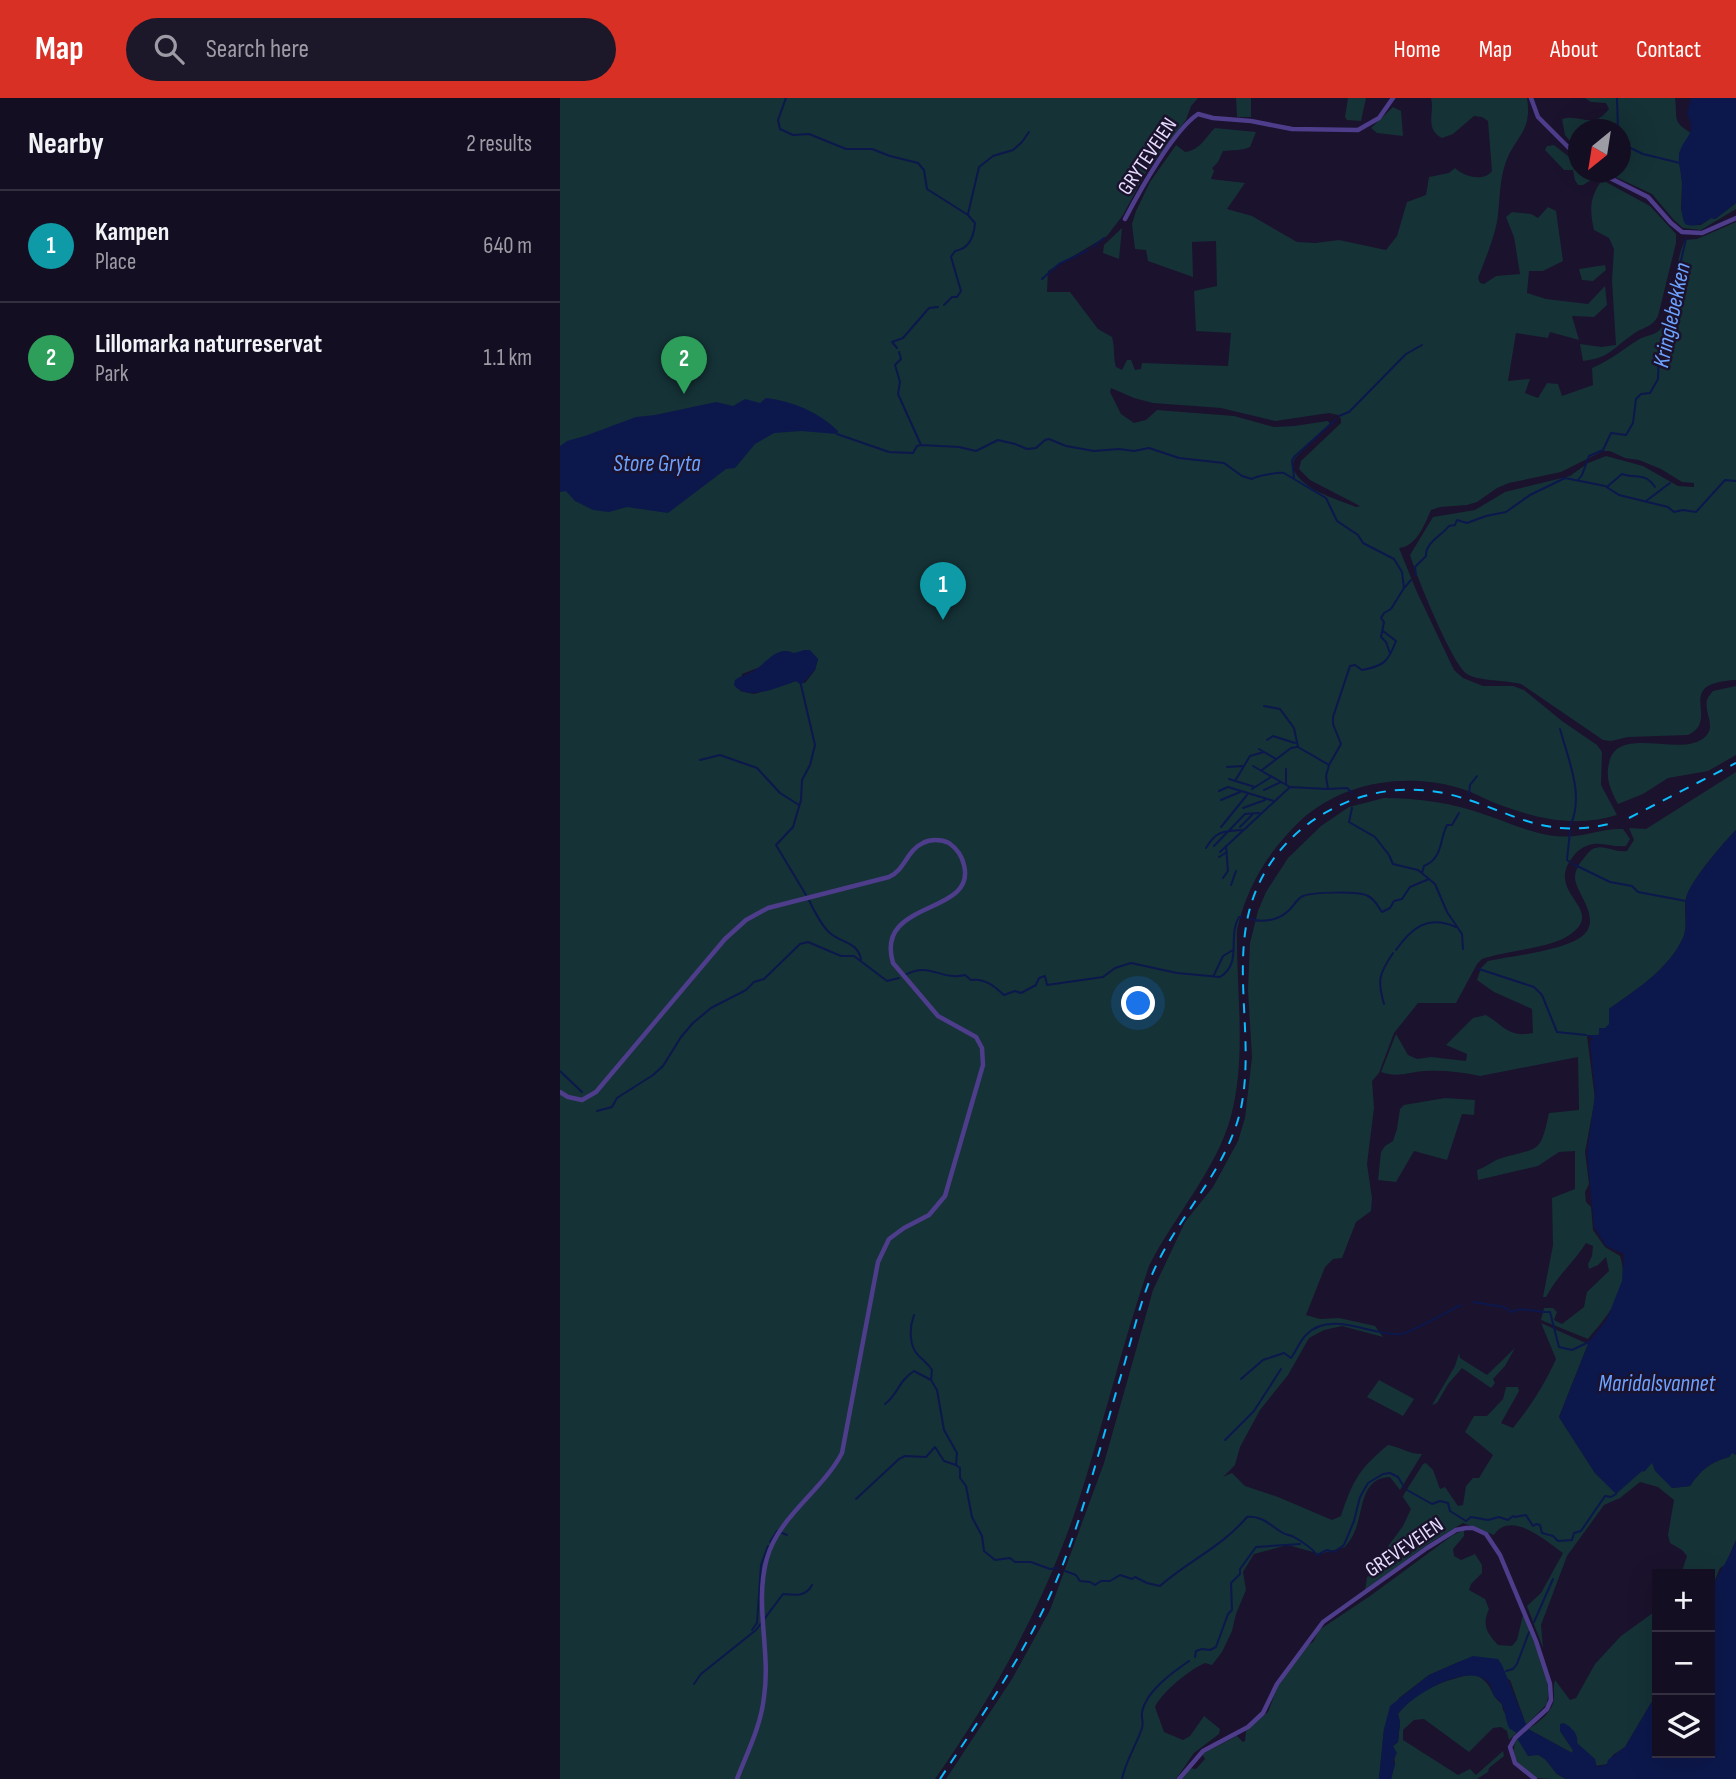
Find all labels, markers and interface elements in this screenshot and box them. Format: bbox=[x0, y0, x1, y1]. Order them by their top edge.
search box bbox=[126, 18, 616, 81]
text: Map bbox=[35, 29, 84, 69]
icon: search bbox=[150, 30, 188, 68]
text: Search here bbox=[206, 34, 309, 65]
text: Home bbox=[1393, 35, 1441, 64]
text: Map bbox=[1479, 35, 1512, 64]
text: About bbox=[1550, 35, 1598, 64]
text: Contact bbox=[1636, 35, 1701, 64]
street label: GRYTEVEIEN bbox=[1113, 113, 1182, 200]
north arrow bbox=[1568, 119, 1631, 182]
text: Nearby bbox=[28, 126, 104, 162]
text: 2 results bbox=[466, 130, 532, 158]
text: Kampen bbox=[95, 217, 169, 248]
text: 1 bbox=[46, 232, 56, 260]
text: 640 m bbox=[483, 232, 532, 260]
text: Place bbox=[95, 248, 136, 276]
water label: Kringlebekken bbox=[1647, 260, 1697, 370]
text: Lillomarka naturreservat bbox=[95, 329, 322, 360]
pin: 2 bbox=[661, 336, 707, 394]
text: 2 bbox=[46, 344, 56, 372]
text: 1.1 km bbox=[483, 344, 532, 372]
text: Park bbox=[95, 360, 129, 388]
water label: Store Gryta bbox=[613, 450, 701, 478]
pin: 1 bbox=[920, 562, 966, 620]
your location bbox=[1121, 986, 1155, 1020]
water label: Maridalsvannet bbox=[1599, 1370, 1717, 1398]
street label: GREVEVEIEN bbox=[1361, 1512, 1448, 1583]
map controls bbox=[1652, 1569, 1715, 1758]
button: + bbox=[1652, 1569, 1715, 1632]
button: − bbox=[1652, 1632, 1715, 1695]
button: layers bbox=[1652, 1695, 1715, 1758]

